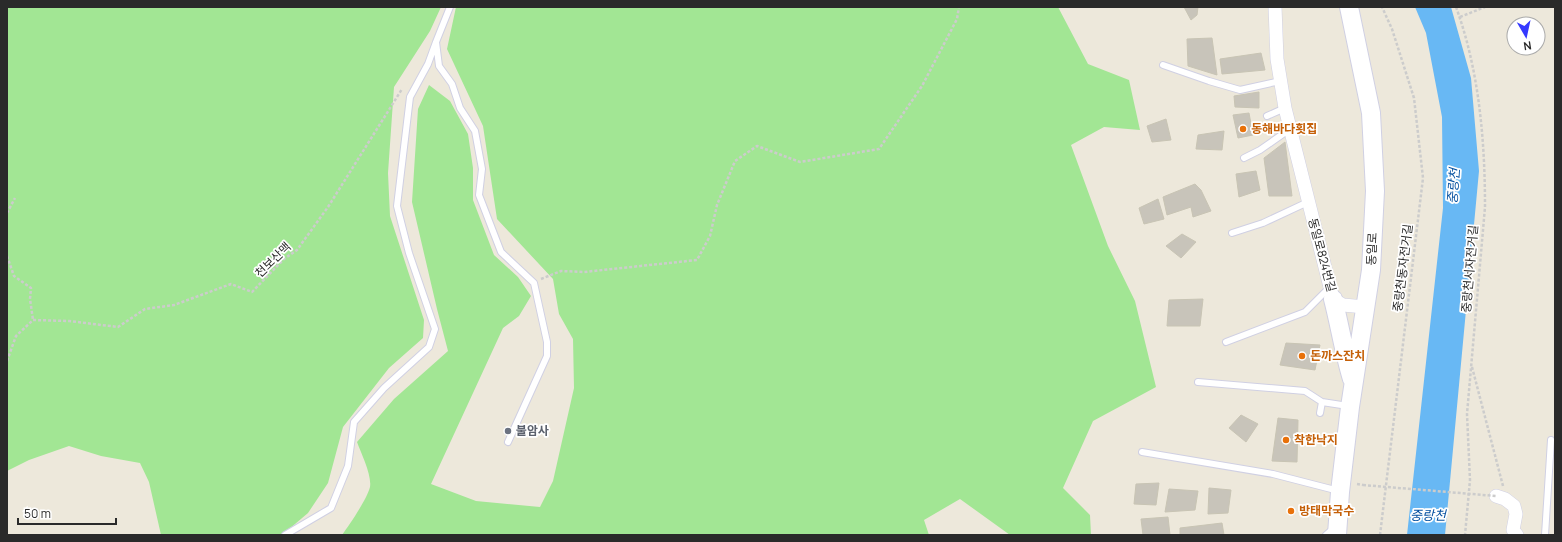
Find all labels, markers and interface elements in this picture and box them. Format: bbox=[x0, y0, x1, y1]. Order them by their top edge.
north arrow bbox=[1506, 16, 1546, 56]
text: N bbox=[1522, 38, 1533, 54]
place label: 동해바다횟집 bbox=[1251, 120, 1317, 137]
marker: 동해바다횟집 bbox=[1238, 124, 1248, 134]
water label: 중랑천 bbox=[1443, 166, 1463, 205]
street label: 동일로824번길 bbox=[1304, 216, 1341, 294]
street label: 중랑천동자전거길 bbox=[1389, 223, 1416, 313]
street label: 중랑천서자전거길 bbox=[1457, 224, 1482, 314]
street label: 동일로 bbox=[1362, 232, 1381, 266]
street label: 천보산맥 bbox=[251, 238, 294, 281]
place label: 돈까스잔치 bbox=[1310, 347, 1365, 364]
marker: 돈까스잔치 bbox=[1297, 351, 1307, 361]
place label: 불암사 bbox=[516, 422, 549, 439]
marker: 불암사 bbox=[503, 426, 513, 436]
place label: 착한낙지 bbox=[1294, 431, 1338, 448]
marker: 착한낙지 bbox=[1281, 435, 1291, 445]
scale bar bbox=[18, 500, 116, 526]
place label: 방태막국수 bbox=[1299, 502, 1354, 519]
text: 50 m bbox=[24, 505, 51, 522]
marker: 방태막국수 bbox=[1286, 506, 1296, 516]
water label: 중랑천 bbox=[1410, 506, 1447, 524]

